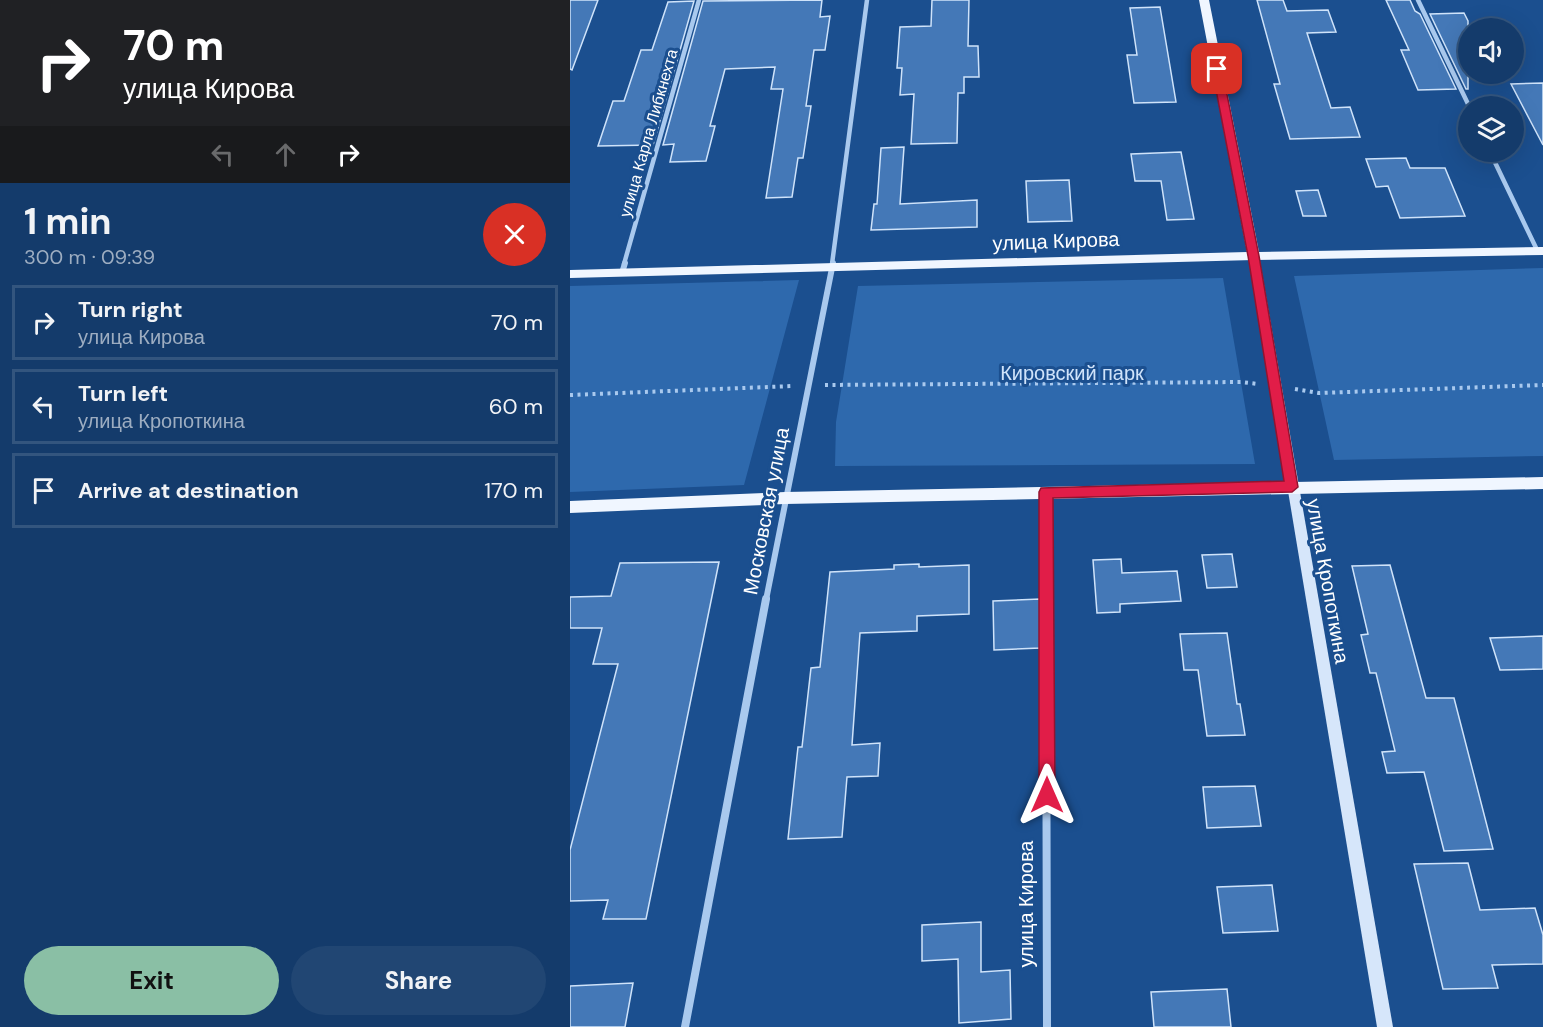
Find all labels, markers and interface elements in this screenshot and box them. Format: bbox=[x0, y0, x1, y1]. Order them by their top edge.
text: 70 m bbox=[123, 18, 224, 73]
map controls bbox=[1458, 18, 1524, 162]
button: sound bbox=[1458, 18, 1524, 84]
icon: right bbox=[24, 24, 102, 102]
pin bbox=[1191, 43, 1242, 94]
street label: улица Карла Либкнехта bbox=[614, 46, 683, 220]
icon: arrive bbox=[1200, 52, 1233, 85]
text: улица Кирова bbox=[123, 71, 294, 106]
button: layers bbox=[1458, 96, 1524, 162]
icon: left bbox=[206, 138, 239, 171]
icon: ahead bbox=[269, 138, 302, 171]
icon: right bbox=[332, 138, 365, 171]
text: 1 min bbox=[24, 198, 112, 245]
button: close bbox=[483, 203, 546, 266]
street label: улица Кирова bbox=[992, 226, 1121, 256]
text: 300 m · 09:39 bbox=[24, 244, 155, 270]
text: Turn right bbox=[78, 295, 183, 324]
icon: right bbox=[27, 306, 60, 339]
text: 70 m bbox=[491, 308, 543, 337]
text: улица Кирова bbox=[78, 324, 205, 350]
park label: Кировский парк bbox=[1000, 360, 1144, 386]
text: Turn left bbox=[78, 379, 168, 408]
icon: left bbox=[27, 390, 60, 423]
text: 60 m bbox=[489, 392, 543, 421]
text: улица Кропоткина bbox=[78, 408, 245, 434]
street label: Московская улица bbox=[737, 424, 795, 597]
icon: arrive bbox=[27, 474, 60, 507]
text: Arrive at destination bbox=[78, 476, 299, 505]
text: 170 m bbox=[484, 476, 543, 505]
street label: улица Кропоткина bbox=[1301, 497, 1355, 666]
position arrow bbox=[1015, 763, 1079, 827]
street label: улица Кирова bbox=[1013, 840, 1039, 967]
button: Exit bbox=[24, 946, 279, 1015]
button: Share bbox=[291, 946, 546, 1015]

